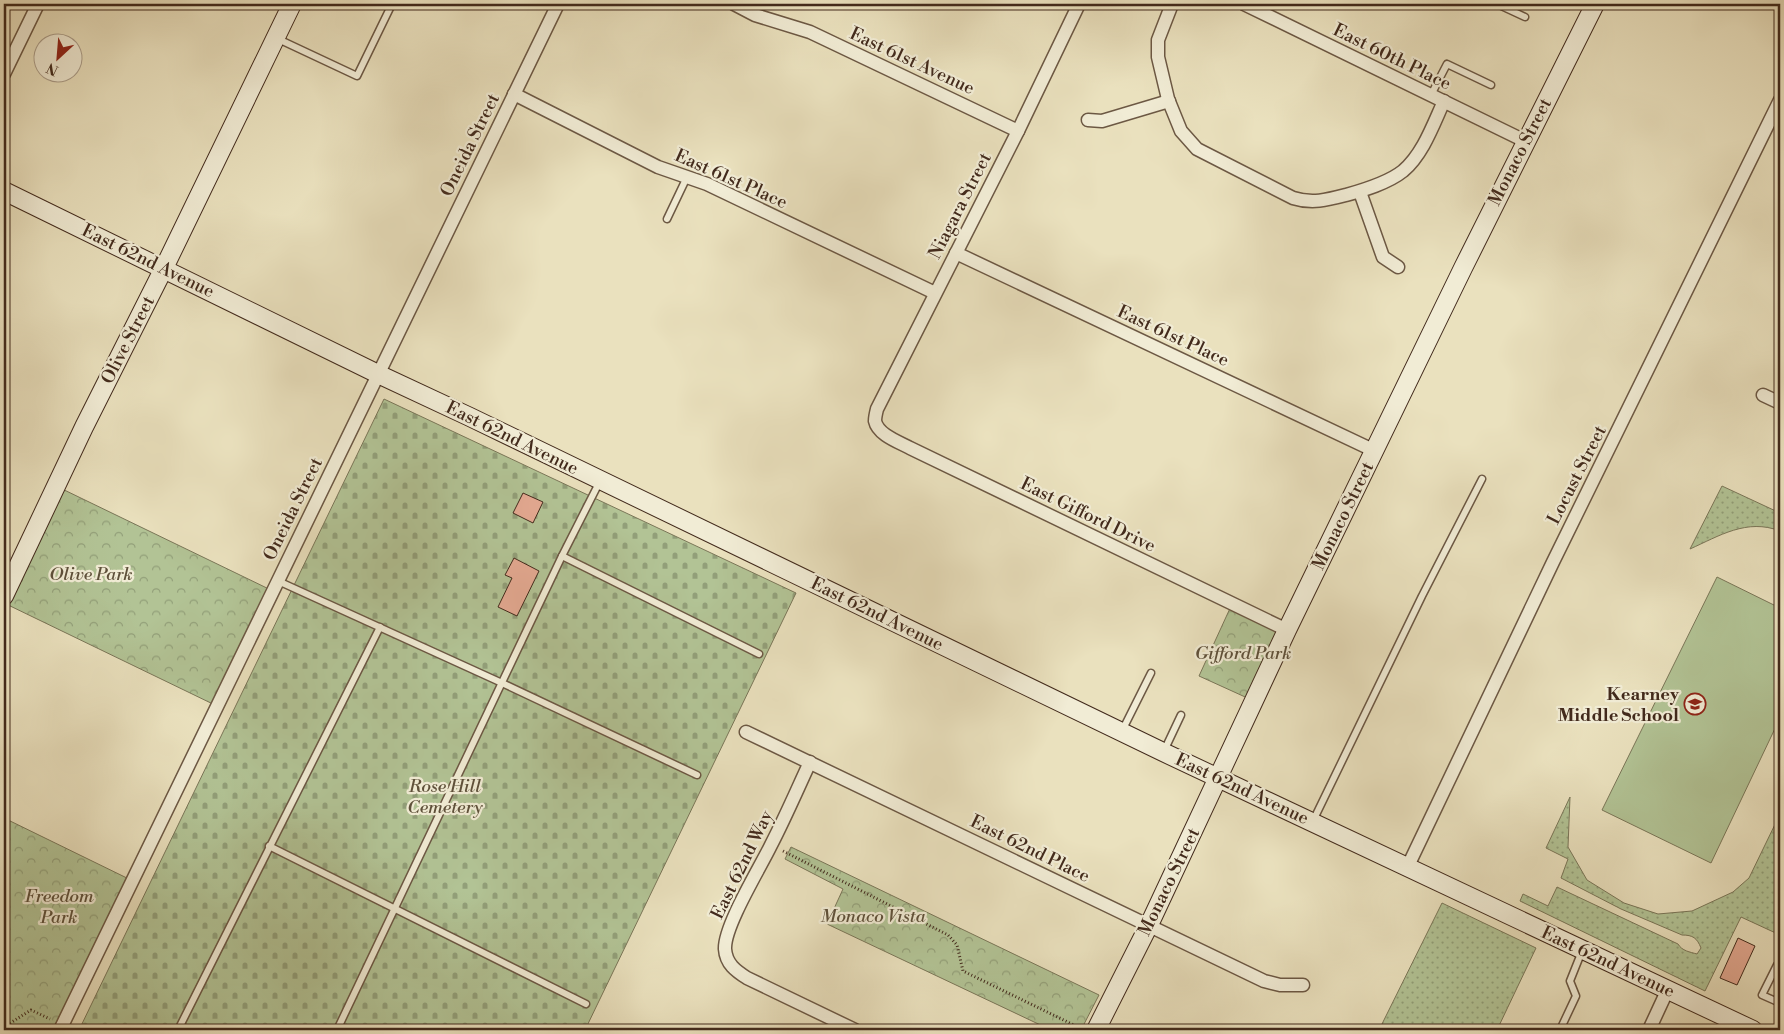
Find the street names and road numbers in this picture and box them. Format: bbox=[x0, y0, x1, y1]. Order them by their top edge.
street label: East 60th Place bbox=[1329, 19, 1455, 95]
street label: East 61st Avenue bbox=[846, 22, 978, 100]
street label: Oneida Street bbox=[435, 89, 505, 200]
street label: Monaco Street bbox=[1483, 94, 1557, 210]
street label: East 61st Place bbox=[671, 144, 791, 214]
street label: Niagara Street bbox=[923, 148, 997, 263]
street label: East 62nd Avenue bbox=[78, 219, 218, 303]
street label: Olive Street bbox=[96, 292, 160, 388]
street label: East 61st Place bbox=[1113, 300, 1233, 372]
street label: East 62nd Avenue bbox=[442, 396, 582, 480]
street label: Locust Street bbox=[1542, 421, 1612, 529]
street label: Oneida Street bbox=[258, 453, 328, 564]
street label: Monaco Street bbox=[1307, 458, 1379, 574]
street label: East Gifford Drive bbox=[1017, 472, 1159, 558]
street label: East 62nd Avenue bbox=[807, 572, 947, 656]
street label: East 62nd Avenue bbox=[1172, 748, 1312, 830]
street label: East 62nd Way bbox=[706, 807, 778, 923]
street label: East 62nd Place bbox=[966, 810, 1094, 888]
street label: Monaco Street bbox=[1133, 824, 1205, 940]
street label: East 62nd Avenue bbox=[1538, 921, 1678, 1003]

